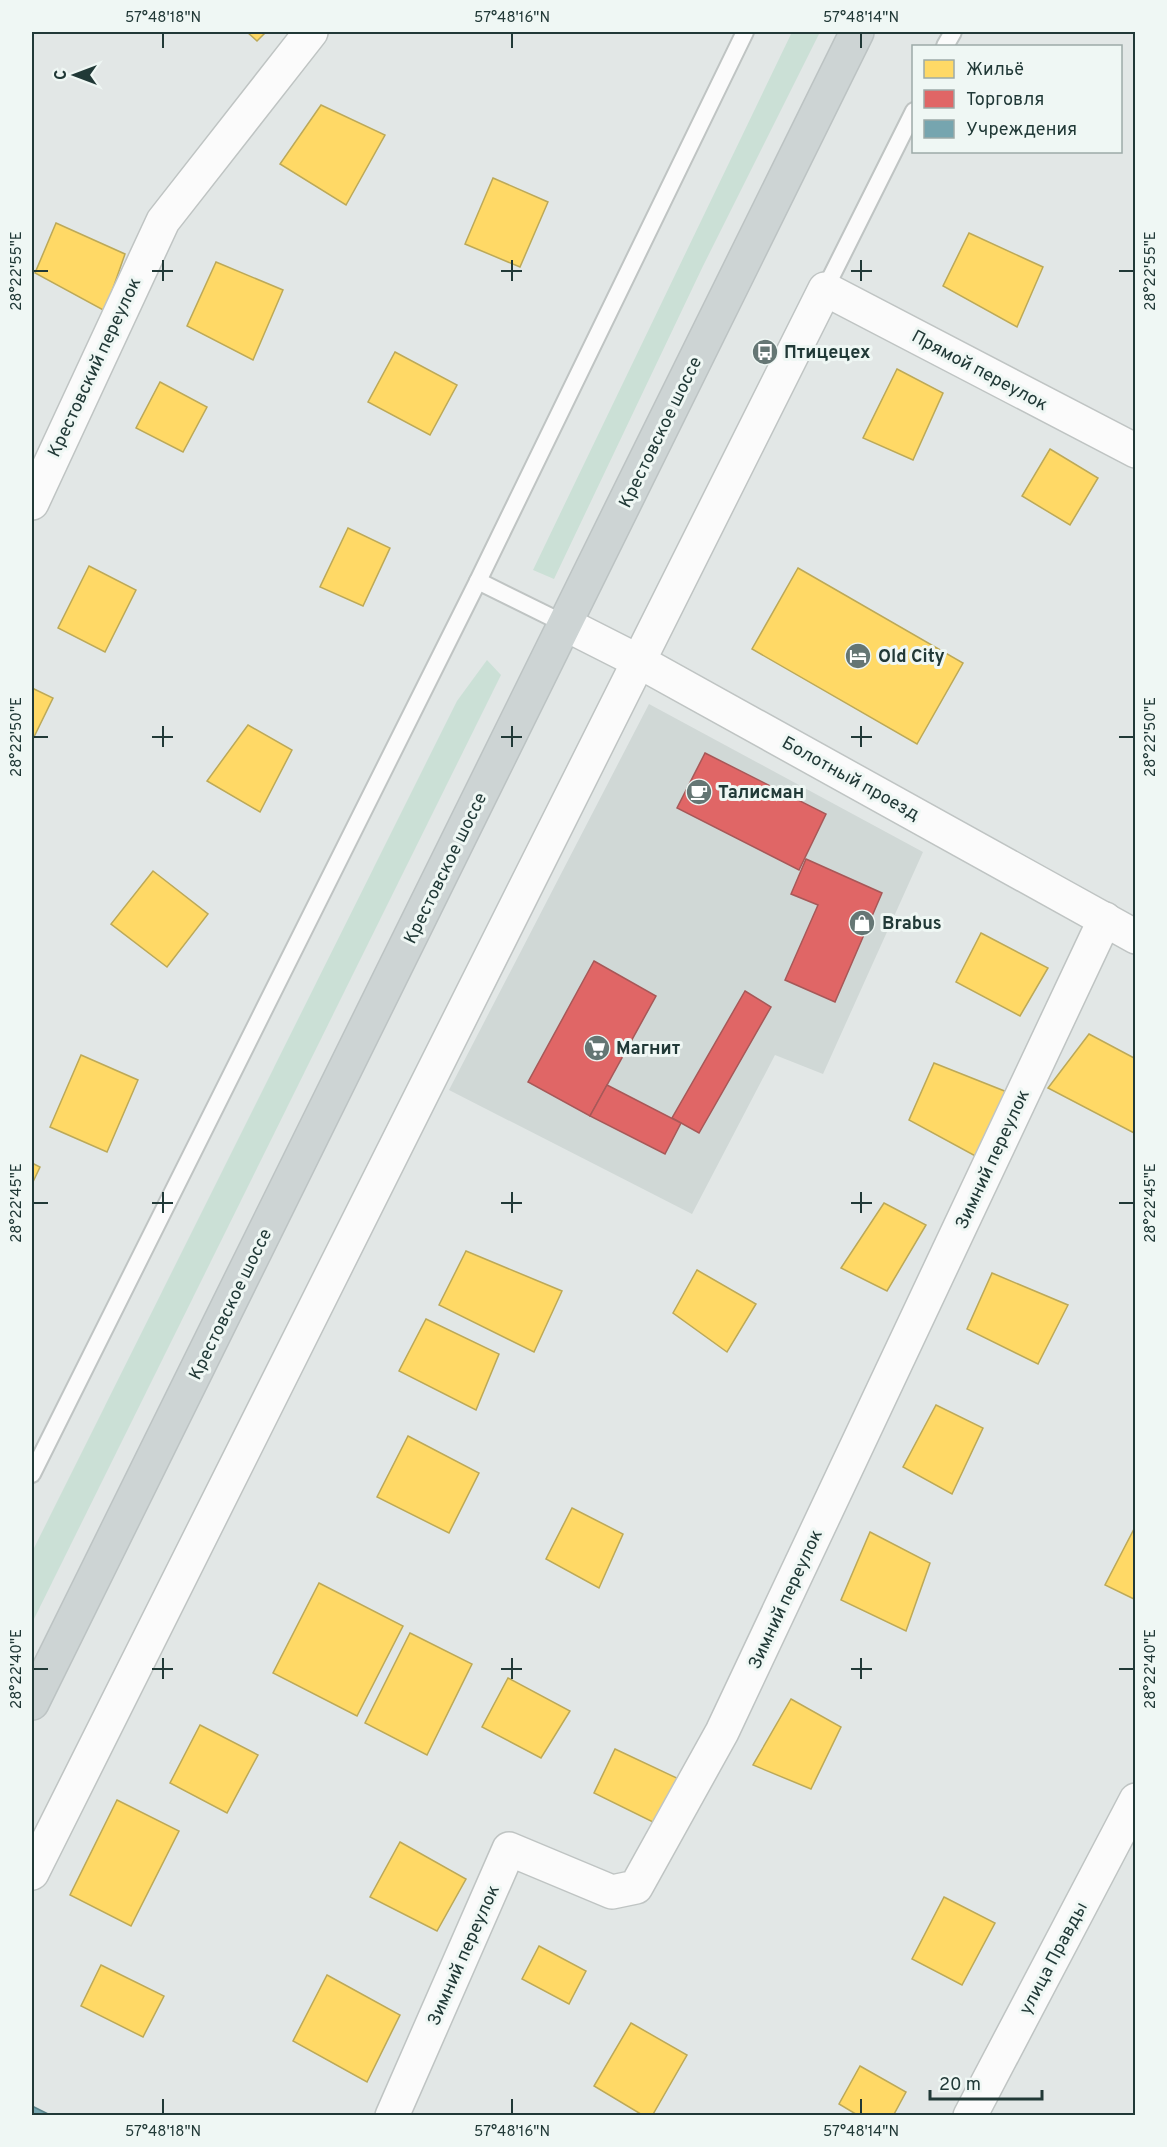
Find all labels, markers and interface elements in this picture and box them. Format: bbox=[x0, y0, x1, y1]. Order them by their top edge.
text: 57°48'18"N bbox=[125, 9, 201, 28]
text: 57°48'16"N bbox=[474, 9, 550, 28]
text: 57°48'14"N bbox=[823, 9, 899, 28]
north arrow bbox=[45, 45, 105, 105]
legend bbox=[912, 45, 1122, 153]
text: Жильё bbox=[966, 59, 1024, 82]
text: С bbox=[52, 70, 72, 80]
text: Торговля bbox=[966, 89, 1044, 112]
text: Учреждения bbox=[966, 119, 1077, 142]
text: 28°22'55"E bbox=[8, 231, 27, 311]
text: 28°22'55"E bbox=[1142, 231, 1161, 311]
street label: Крестовский переулок bbox=[44, 274, 147, 461]
street label: Прямой переулок bbox=[907, 326, 1051, 417]
bus stop icon: Птицецех bbox=[750, 337, 780, 367]
place label: Птицецех bbox=[784, 342, 870, 365]
street label: Крестовское шоссе bbox=[615, 353, 708, 512]
hotel icon: Old City bbox=[843, 641, 873, 671]
place label: Old City bbox=[878, 646, 945, 669]
text: 28°22'50"E bbox=[8, 697, 27, 777]
text: 28°22'50"E bbox=[1142, 697, 1161, 777]
street label: Болотный проезд bbox=[777, 732, 923, 827]
cafe icon: Талисман bbox=[684, 777, 714, 807]
place label: Талисман bbox=[718, 782, 804, 805]
street label: Крестовское шоссе bbox=[400, 789, 493, 948]
shop icon: Brabus bbox=[847, 908, 877, 938]
place label: Brabus bbox=[882, 913, 942, 936]
supermarket icon: Магнит bbox=[582, 1033, 612, 1063]
place label: Магнит bbox=[616, 1038, 681, 1061]
street label: Зимний переулок bbox=[951, 1086, 1036, 1233]
text: 28°22'45"E bbox=[8, 1163, 27, 1243]
text: 28°22'45"E bbox=[1142, 1163, 1161, 1243]
street label: Крестовское шоссе bbox=[185, 1225, 278, 1384]
street label: Зимний переулок bbox=[744, 1526, 829, 1673]
text: 28°22'40"E bbox=[8, 1629, 27, 1709]
text: 28°22'40"E bbox=[1142, 1629, 1161, 1709]
street label: Зимний переулок bbox=[423, 1882, 506, 2030]
street label: улица Правды bbox=[1015, 1898, 1094, 2019]
scale bar bbox=[930, 2063, 1042, 2101]
text: 20 m bbox=[939, 2074, 981, 2097]
text: 57°48'18"N bbox=[125, 2123, 201, 2142]
text: 57°48'16"N bbox=[474, 2123, 550, 2142]
text: 57°48'14"N bbox=[823, 2123, 899, 2142]

